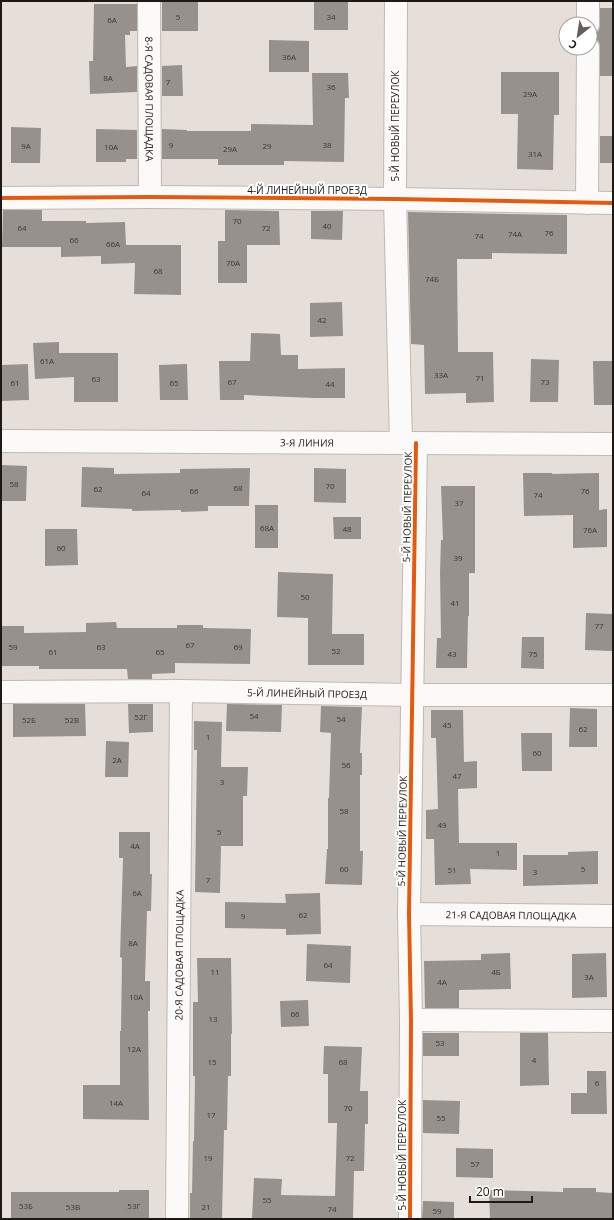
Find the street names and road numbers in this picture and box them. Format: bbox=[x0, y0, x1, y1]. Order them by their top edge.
street label: 8-Я САДОВАЯ ПЛОЩАДКА bbox=[142, 36, 157, 162]
street label: 5-Й НОВЫЙ ПЕРЕУЛОК bbox=[388, 70, 402, 181]
street label: 4-Й ЛИНЕЙНЫЙ ПРОЕЗД bbox=[247, 183, 367, 197]
street label: 3-Я ЛИНИЯ bbox=[280, 435, 334, 450]
street label: 5-Й НОВЫЙ ПЕРЕУЛОК bbox=[399, 451, 415, 563]
street label: 5-Й ЛИНЕЙНЫЙ ПРОЕЗД bbox=[247, 685, 367, 701]
street label: 5-Й НОВЫЙ ПЕРЕУЛОК bbox=[394, 775, 410, 887]
street label: 20-Я САДОВАЯ ПЛОЩАДКА bbox=[172, 889, 186, 1020]
street label: 21-Я САДОВАЯ ПЛОЩАДКА bbox=[446, 907, 577, 923]
street label: 5-Й НОВЫЙ ПЕРЕУЛОК bbox=[395, 1099, 409, 1210]

